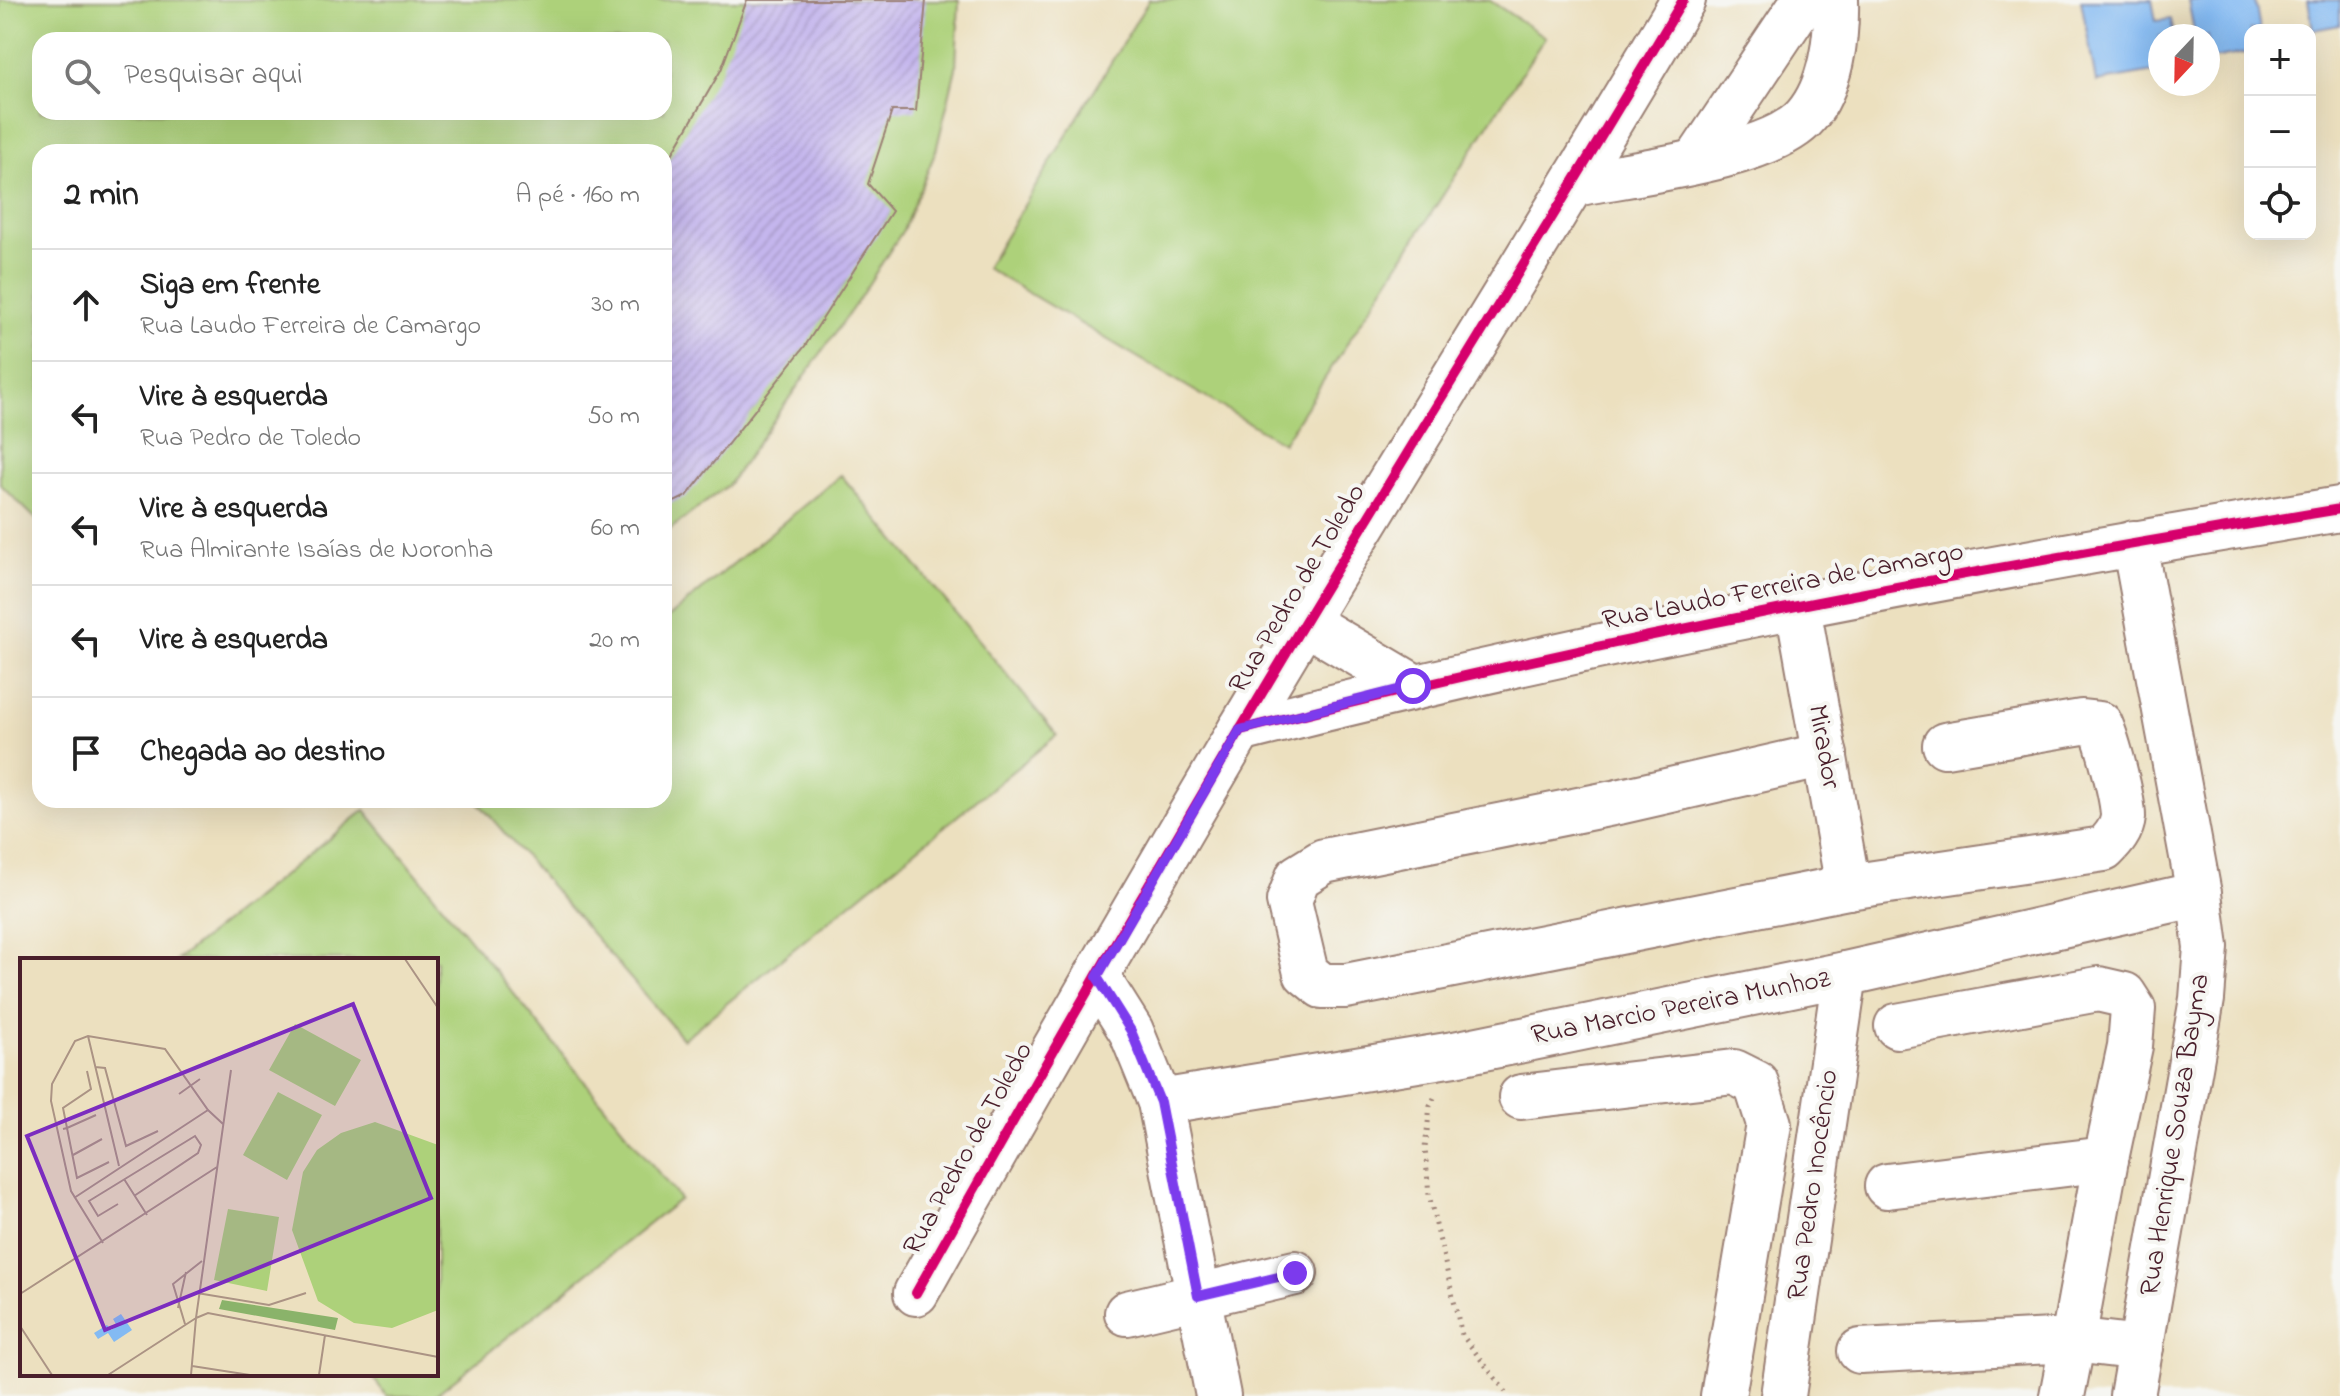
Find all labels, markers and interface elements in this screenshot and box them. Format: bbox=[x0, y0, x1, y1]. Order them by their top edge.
north arrow bbox=[2148, 24, 2220, 96]
map controls bbox=[2244, 24, 2316, 240]
button: + bbox=[2244, 24, 2316, 96]
search box bbox=[32, 32, 672, 120]
icon: search bbox=[60, 54, 104, 98]
text: Pesquisar aqui bbox=[124, 54, 303, 98]
button: − bbox=[2244, 96, 2316, 168]
button: locate bbox=[2244, 168, 2316, 240]
text: 2 min bbox=[64, 171, 139, 221]
text: A pé · 160 m bbox=[516, 177, 640, 215]
text: Siga em frente bbox=[140, 264, 320, 308]
icon: ahead bbox=[64, 283, 108, 327]
text: 30 m bbox=[591, 286, 640, 324]
text: Rua Laudo Ferreira de Camargo bbox=[140, 308, 481, 346]
text: Vire à esquerda bbox=[140, 376, 328, 420]
icon: left bbox=[64, 395, 108, 439]
text: 50 m bbox=[587, 398, 640, 436]
text: Rua Pedro de Toledo bbox=[140, 420, 361, 458]
street label: Rua Pedro de Toledo bbox=[1219, 476, 1377, 702]
text: Vire à esquerda bbox=[140, 488, 328, 532]
icon: left bbox=[64, 507, 108, 551]
text: 60 m bbox=[591, 510, 640, 548]
text: Rua Almirante Isaías de Noronha bbox=[140, 532, 493, 570]
street label: Rua Laudo Ferreira de Camargo bbox=[1599, 532, 1967, 642]
icon: left bbox=[64, 619, 108, 663]
text: Vire à esquerda bbox=[140, 619, 328, 663]
text: 20 m bbox=[589, 622, 640, 660]
route start bbox=[1395, 668, 1431, 704]
street label: Mirador bbox=[1795, 702, 1851, 793]
icon: arrive bbox=[64, 731, 108, 775]
text: Chegada ao destino bbox=[140, 731, 385, 775]
inset map bbox=[20, 958, 438, 1376]
street label: Rua Marcio Pereira Munhoz bbox=[1528, 959, 1834, 1057]
street label: Rua Henrique Souza Bayma bbox=[2130, 971, 2222, 1299]
street label: Rua Pedro de Toledo bbox=[893, 1035, 1045, 1263]
street label: Rua Pedro Inocêncio bbox=[1778, 1067, 1850, 1303]
route end bbox=[1277, 1255, 1313, 1291]

